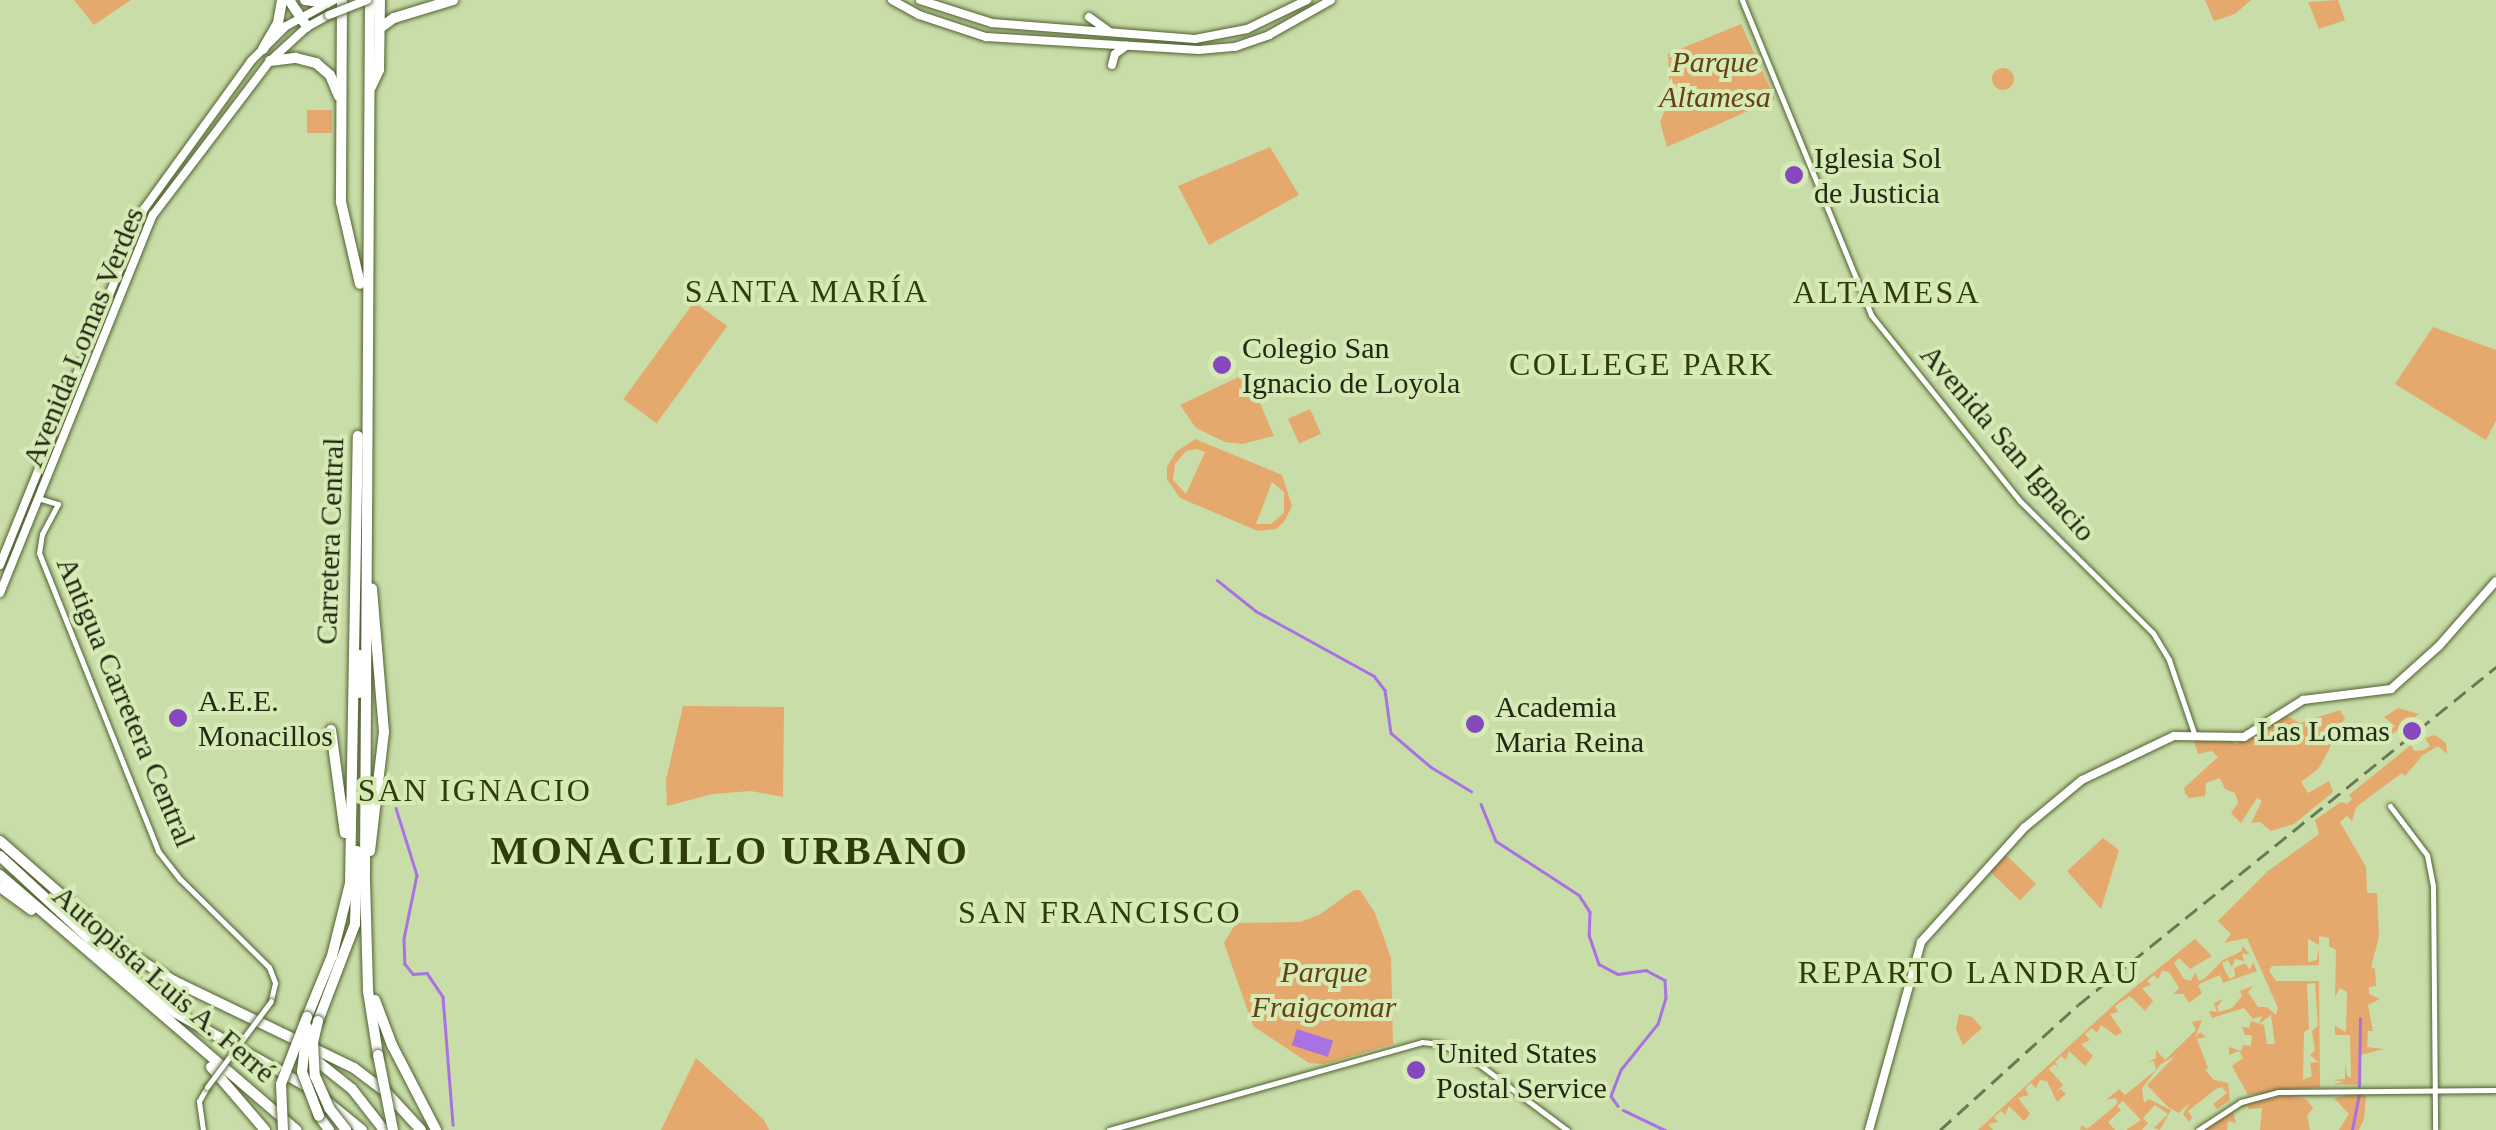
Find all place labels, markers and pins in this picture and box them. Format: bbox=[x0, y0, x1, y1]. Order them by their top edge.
place label: Iglesia Sol de Justicia bbox=[1814, 140, 1941, 210]
marker: Iglesia Sol de Justicia bbox=[1783, 164, 1805, 186]
place label: Colegio San Ignacio de Loyola bbox=[1242, 330, 1460, 400]
marker: Colegio San Ignacio de Loyola bbox=[1211, 354, 1233, 376]
place label: A.E.E. Monacillos bbox=[198, 683, 333, 754]
place label: Academia Maria Reina bbox=[1495, 689, 1644, 760]
marker: A.E.E. Monacillos bbox=[167, 707, 189, 729]
marker: Academia Maria Reina bbox=[1464, 713, 1486, 735]
place label: Las Lomas bbox=[2258, 713, 2390, 749]
marker: Las Lomas bbox=[2399, 718, 2425, 744]
place label: United States Postal Service bbox=[1436, 1035, 1607, 1106]
marker: United States Postal Service bbox=[1405, 1059, 1427, 1081]

